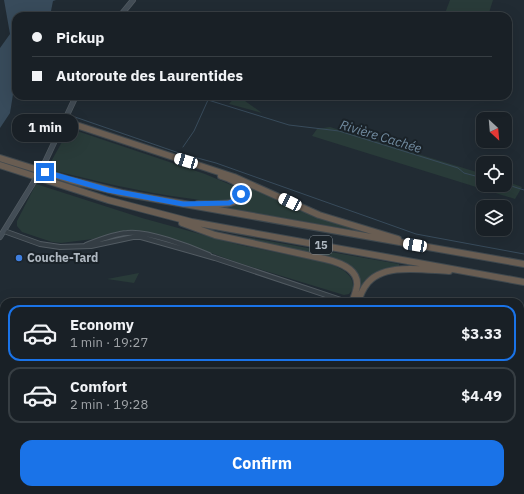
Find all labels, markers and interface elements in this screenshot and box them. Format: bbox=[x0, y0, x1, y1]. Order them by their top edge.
text: Pickup bbox=[56, 28, 104, 47]
text: Autoroute des Laurentides bbox=[56, 66, 243, 85]
north arrow bbox=[476, 112, 512, 148]
map controls bbox=[476, 112, 512, 236]
callout: 1 min bbox=[12, 114, 78, 142]
water label: Rivière Cachée bbox=[338, 116, 424, 157]
text: 1 min bbox=[28, 119, 62, 136]
car bbox=[173, 152, 199, 170]
button: locate bbox=[476, 156, 512, 192]
route end bbox=[36, 163, 54, 181]
route start bbox=[232, 185, 250, 203]
car bbox=[277, 191, 303, 213]
button: layers bbox=[476, 200, 512, 236]
road number: 15 bbox=[310, 236, 332, 254]
car bbox=[402, 237, 428, 253]
place label: Couche-Tard bbox=[27, 250, 98, 265]
marker: Couche-Tard bbox=[14, 253, 24, 263]
icon: car bbox=[22, 315, 58, 351]
text: Economy bbox=[70, 315, 134, 334]
text: $3.33 bbox=[461, 324, 502, 343]
text: 1 min · 19:27 bbox=[70, 334, 148, 351]
icon: car bbox=[22, 377, 58, 413]
text: Comfort bbox=[70, 377, 127, 396]
text: $4.49 bbox=[461, 386, 502, 405]
text: 2 min · 19:28 bbox=[70, 396, 148, 413]
button: Confirm bbox=[20, 440, 504, 486]

